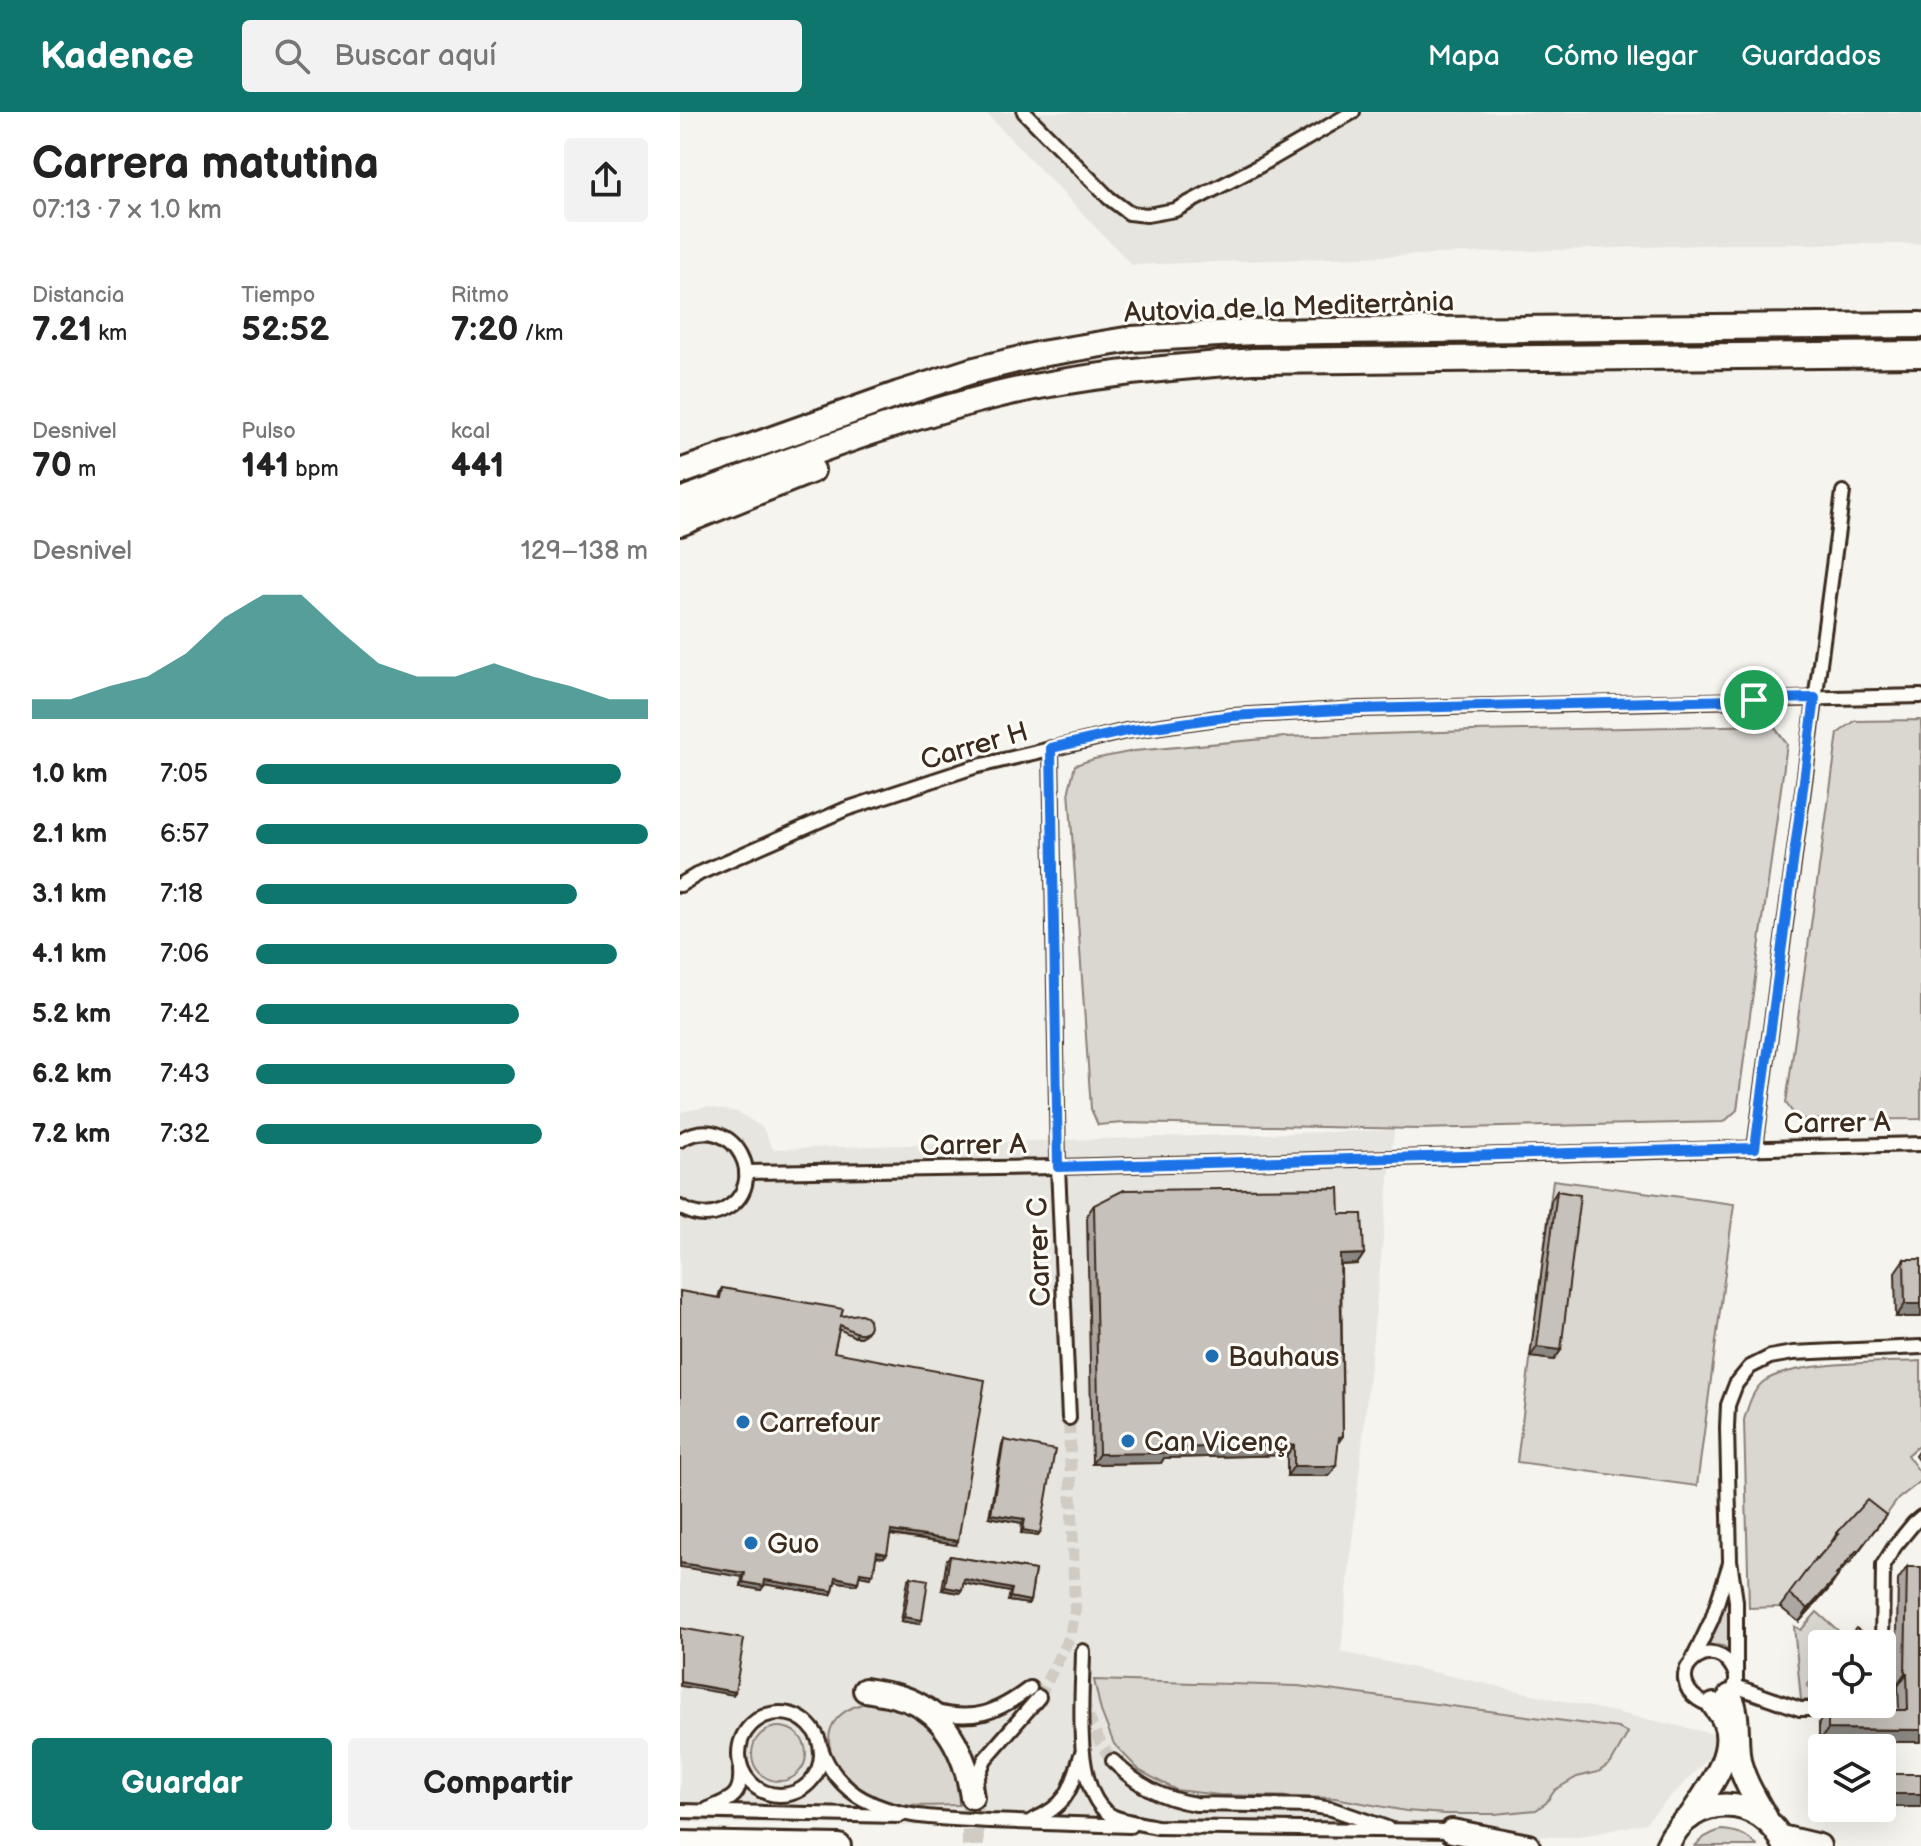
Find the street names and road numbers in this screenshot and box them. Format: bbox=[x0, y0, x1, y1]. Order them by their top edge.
street label: Autovia de la Mediterrània bbox=[1123, 285, 1455, 330]
street label: Carrer H bbox=[917, 715, 1032, 777]
street label: Carrer A bbox=[1783, 1106, 1892, 1141]
street label: Carrer A bbox=[919, 1128, 1028, 1163]
street label: Carrer C bbox=[1021, 1197, 1058, 1307]

